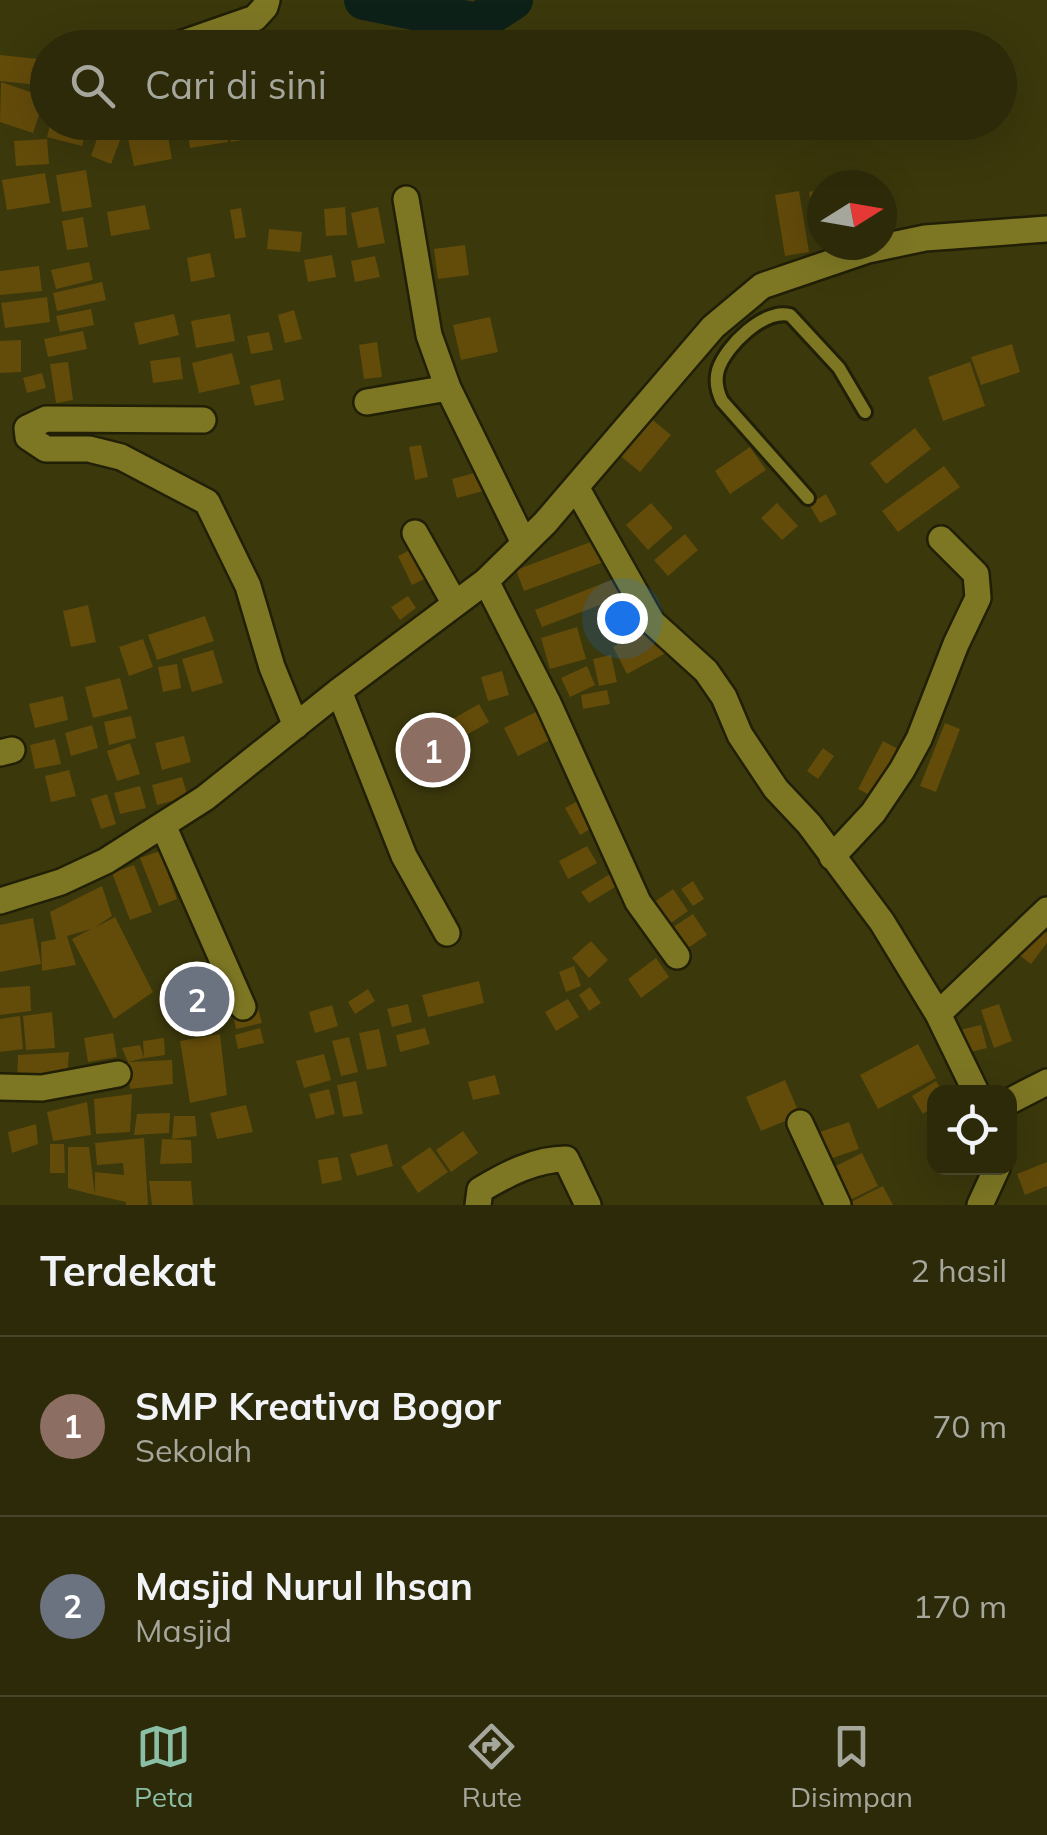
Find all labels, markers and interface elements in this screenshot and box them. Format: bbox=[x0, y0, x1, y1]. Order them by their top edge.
search box bbox=[30, 30, 1017, 140]
icon: search bbox=[65, 58, 120, 113]
text: Cari di sini bbox=[145, 61, 327, 109]
north arrow bbox=[807, 170, 897, 260]
your location bbox=[597, 593, 648, 644]
pin: 1 bbox=[400, 712, 466, 788]
pin: 2 bbox=[164, 962, 230, 1036]
map controls bbox=[927, 1085, 1017, 1175]
button: locate bbox=[927, 1085, 1017, 1175]
text: Terdekat bbox=[40, 1244, 216, 1297]
text: 2 hasil bbox=[910, 1250, 1007, 1290]
text: SMP Kreativa Bogor bbox=[135, 1382, 501, 1430]
text: 1 bbox=[63, 1406, 82, 1446]
text: 70 m bbox=[932, 1406, 1007, 1446]
text: Sekolah bbox=[135, 1430, 252, 1470]
text: Masjid Nurul Ihsan bbox=[135, 1562, 473, 1610]
text: 2 bbox=[63, 1586, 82, 1626]
text: 170 m bbox=[913, 1586, 1007, 1626]
text: Masjid bbox=[135, 1610, 232, 1650]
tab: Peta bbox=[134, 1719, 194, 1814]
tab: Rute bbox=[462, 1719, 522, 1814]
tab: Disimpan bbox=[790, 1719, 913, 1814]

